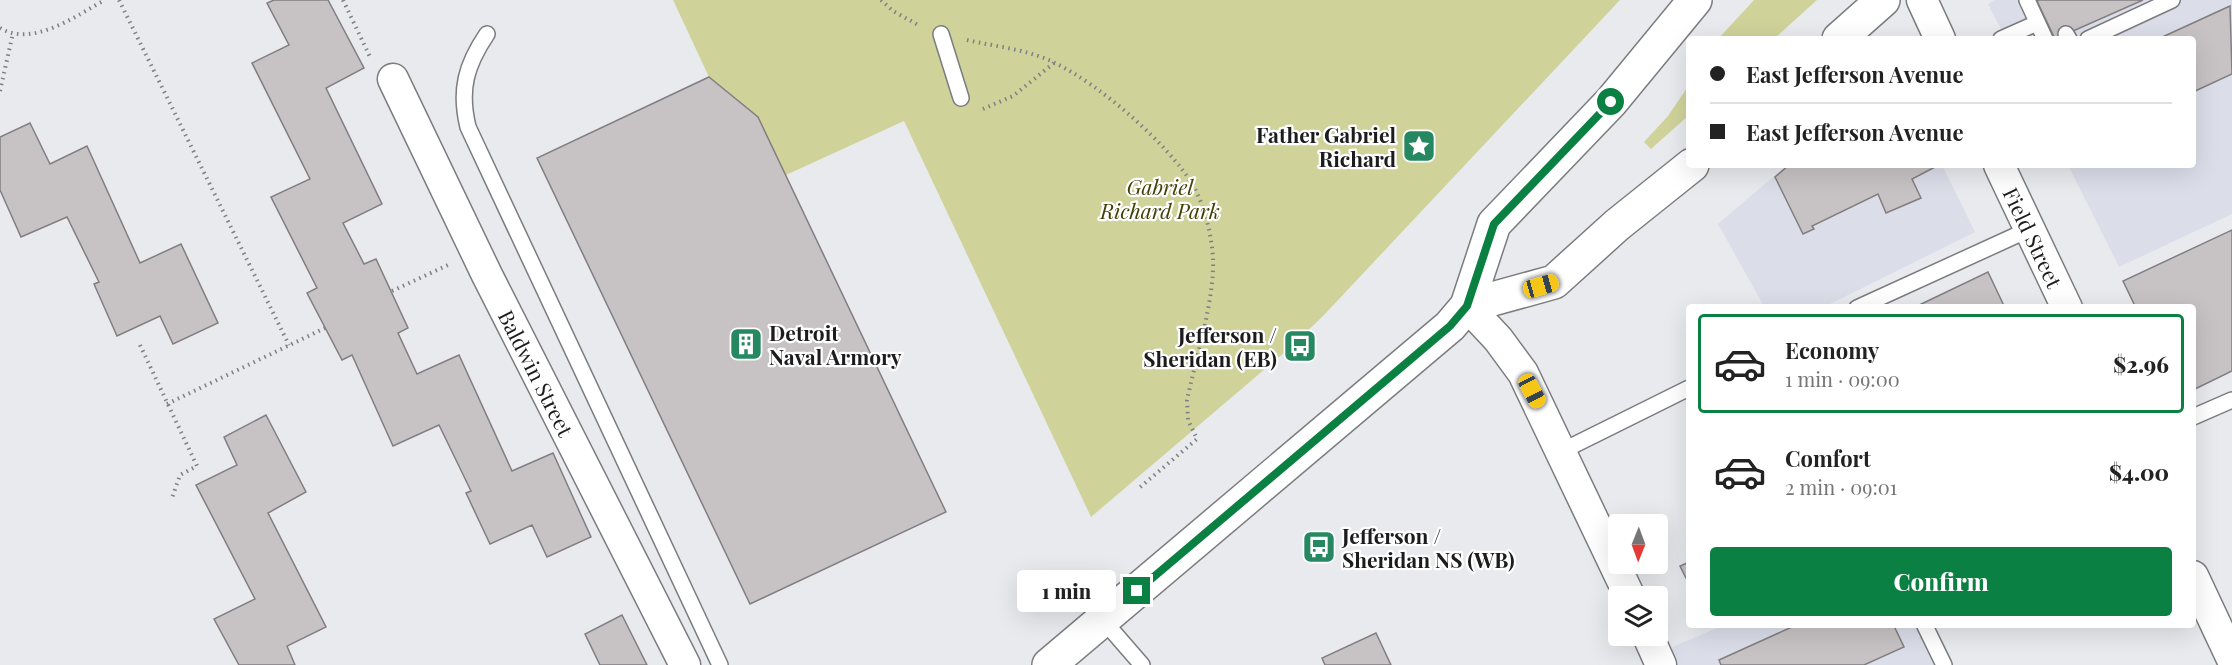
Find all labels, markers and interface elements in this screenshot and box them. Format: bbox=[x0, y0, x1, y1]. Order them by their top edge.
text: East Jefferson Avenue bbox=[1746, 59, 1964, 89]
route start bbox=[1597, 88, 1624, 115]
text: East Jefferson Avenue bbox=[1746, 117, 1964, 147]
place label: Father Gabriel Richard bbox=[1256, 120, 1396, 172]
place icon: Father Gabriel Richard bbox=[1401, 128, 1437, 164]
park label: Gabriel Richard Park bbox=[1099, 172, 1220, 224]
street label: Field Street bbox=[1997, 182, 2070, 293]
car bbox=[1521, 272, 1561, 300]
street label: Baldwin Street bbox=[493, 305, 581, 441]
place label: Detroit Naval Armory bbox=[769, 318, 902, 370]
place label: Jefferson / Sheridan (EB) bbox=[1143, 320, 1277, 372]
building icon: Detroit Naval Armory bbox=[728, 326, 764, 362]
bus stop icon: Jefferson / Sheridan (EB) bbox=[1282, 328, 1318, 364]
text: Economy bbox=[1785, 335, 1879, 365]
icon: car bbox=[1713, 337, 1767, 391]
text: $2.96 bbox=[2113, 349, 2169, 379]
text: 1 min · 09:00 bbox=[1785, 365, 1900, 392]
car bbox=[1516, 371, 1548, 411]
text: Comfort bbox=[1785, 443, 1871, 473]
icon: car bbox=[1713, 445, 1767, 499]
text: $4.00 bbox=[2109, 457, 2169, 487]
text: 2 min · 09:01 bbox=[1785, 473, 1897, 500]
north arrow bbox=[1608, 514, 1668, 574]
map controls bbox=[1608, 514, 1668, 646]
place label: Jefferson / Sheridan NS (WB) bbox=[1341, 521, 1515, 573]
bus stop icon: Jefferson / Sheridan NS (WB) bbox=[1301, 529, 1337, 565]
button: Confirm bbox=[1710, 547, 2172, 616]
callout: 1 min bbox=[1017, 570, 1116, 612]
text: 1 min bbox=[1042, 577, 1091, 604]
route end bbox=[1123, 577, 1150, 604]
button: layers bbox=[1608, 586, 1668, 646]

